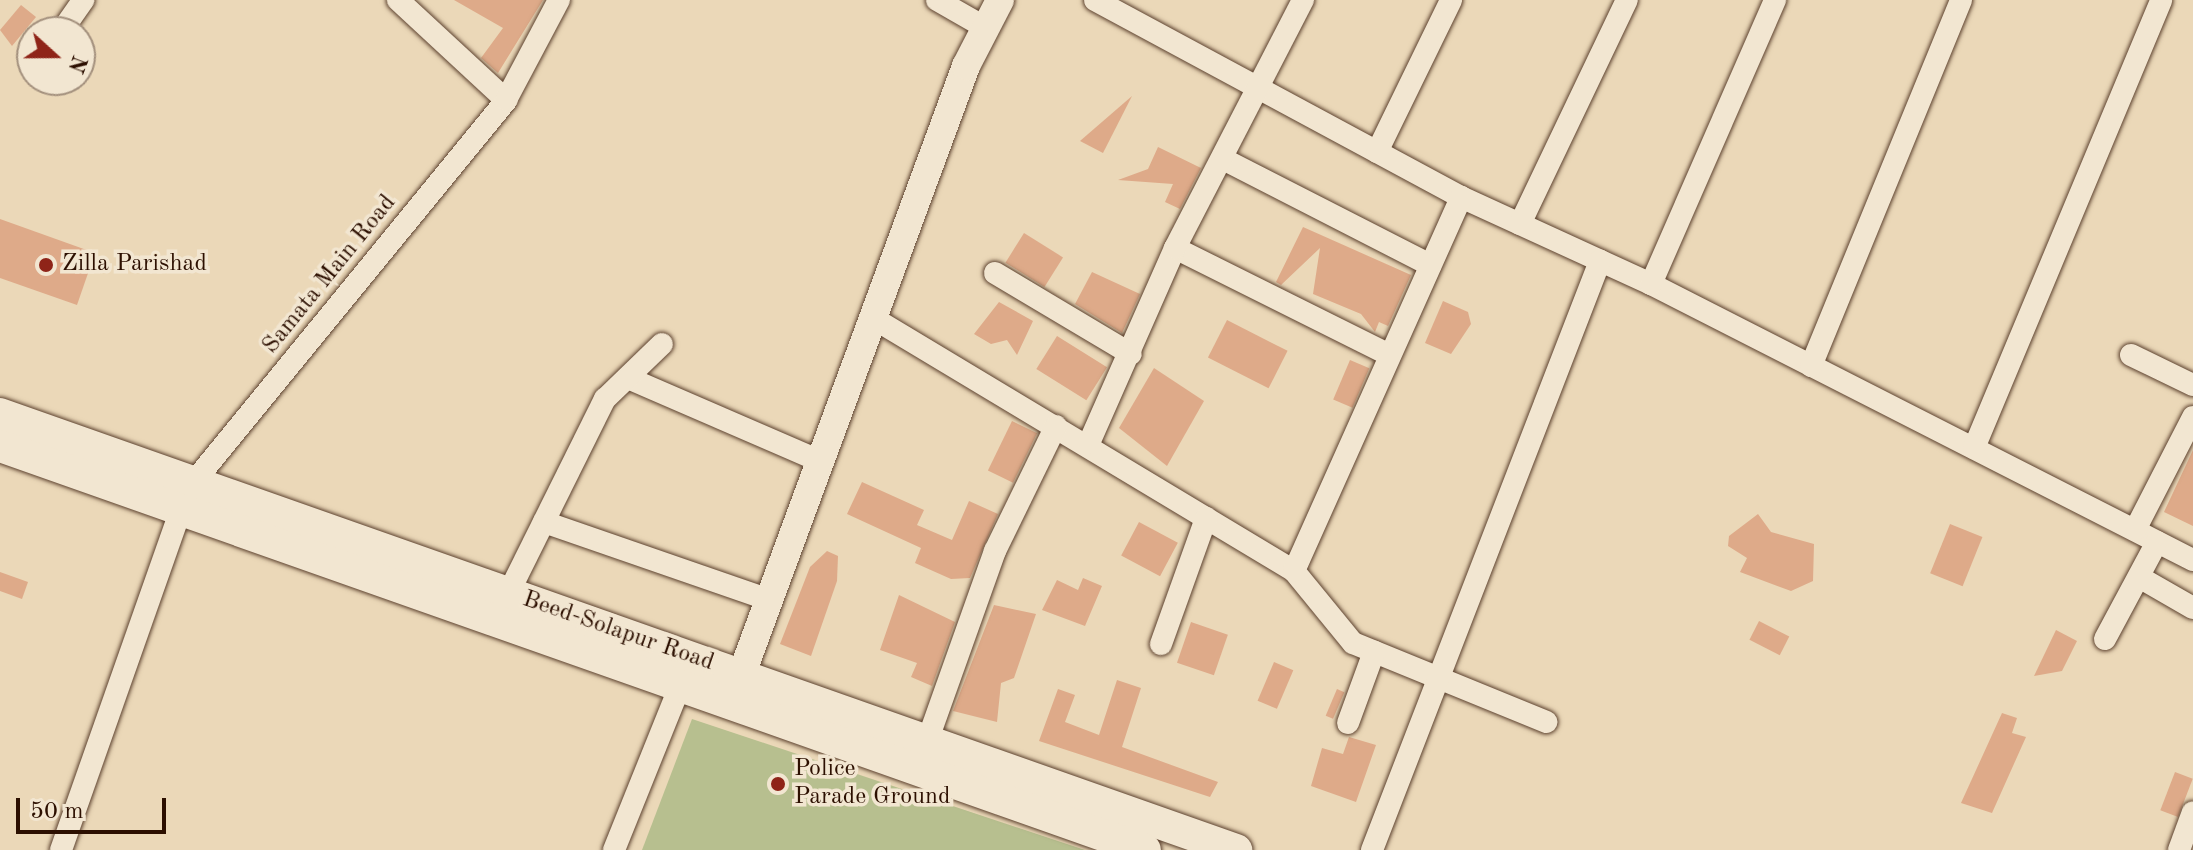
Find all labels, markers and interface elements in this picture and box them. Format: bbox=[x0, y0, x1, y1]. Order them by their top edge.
north arrow bbox=[16, 16, 96, 96]
text: N bbox=[63, 52, 90, 76]
street label: Samata Main Road bbox=[257, 190, 403, 360]
place label: Zilla Parishad bbox=[62, 251, 207, 279]
marker: Zilla Parishad bbox=[37, 256, 55, 274]
street label: Beed-Solapur Road bbox=[519, 586, 717, 678]
place label: Police Parade Ground bbox=[794, 756, 950, 812]
marker: Police Parade Ground bbox=[769, 775, 787, 793]
scale bar bbox=[20, 782, 170, 832]
text: 50 m bbox=[30, 800, 84, 824]

